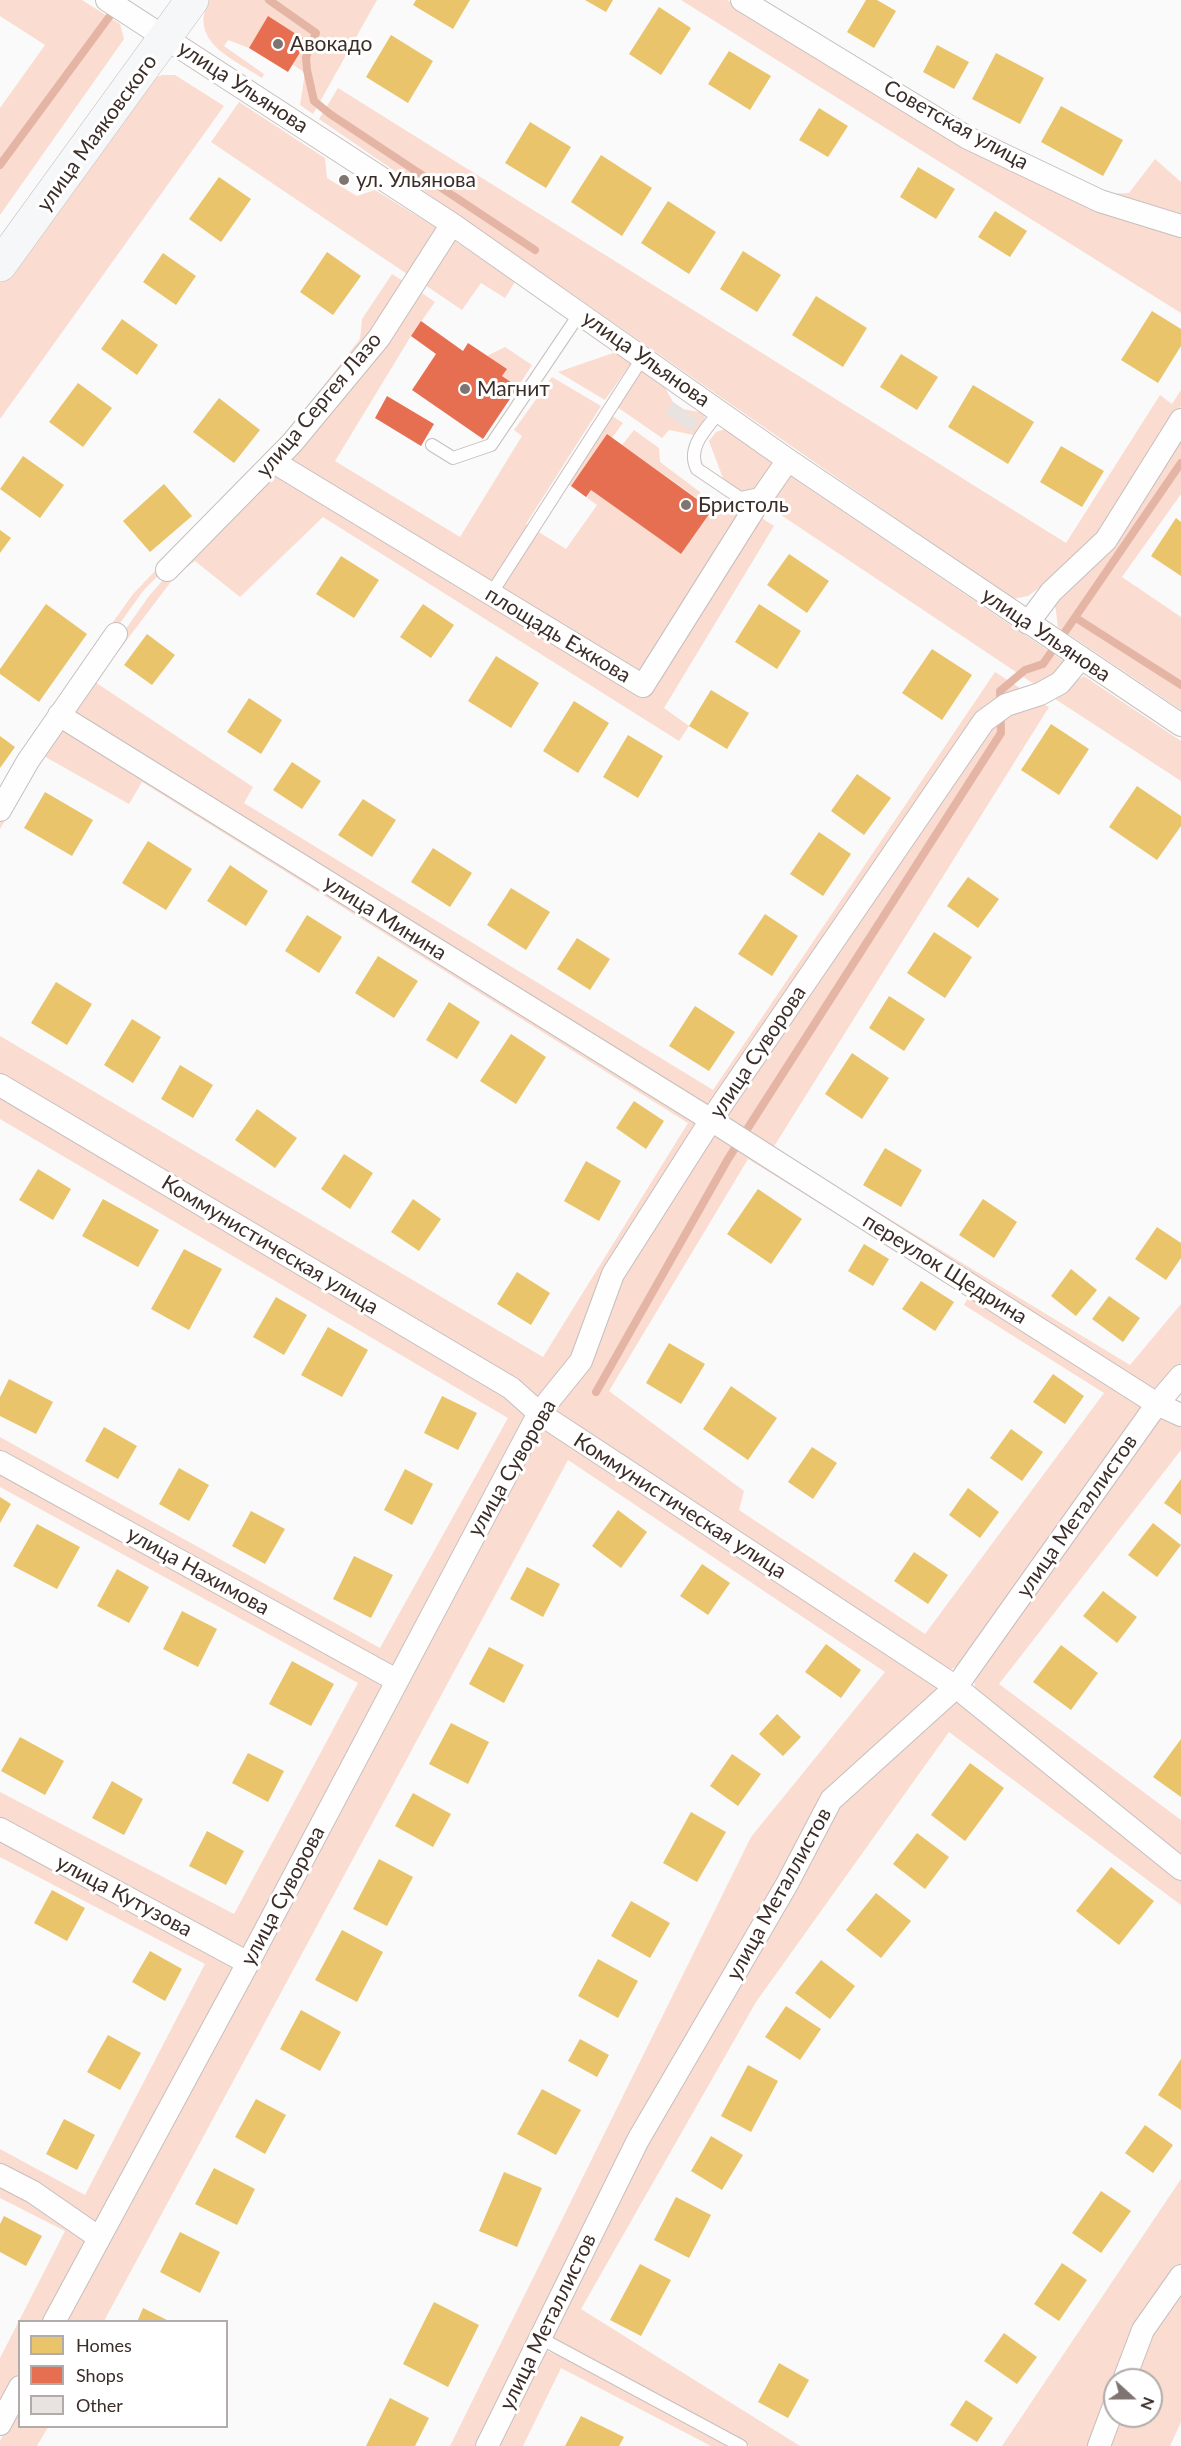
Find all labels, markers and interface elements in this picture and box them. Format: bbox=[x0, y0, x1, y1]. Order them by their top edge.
place label: Авокадо bbox=[290, 31, 372, 57]
street label: улица Ульянова bbox=[173, 36, 313, 138]
marker: Авокадо bbox=[271, 37, 285, 51]
street label: улица Маяковского bbox=[32, 50, 162, 216]
street label: Советская улица bbox=[879, 75, 1033, 175]
place label: ул. Ульянова bbox=[356, 167, 476, 193]
marker: ул. Ульянова bbox=[337, 173, 351, 187]
street label: улица Ульянова bbox=[577, 306, 715, 412]
street label: улица Сергея Лазо bbox=[251, 328, 387, 482]
place label: Магнит bbox=[477, 376, 550, 402]
marker: Магнит bbox=[458, 382, 472, 396]
place label: Бристоль bbox=[698, 492, 789, 518]
marker: Бристоль bbox=[679, 498, 693, 512]
street label: площадь Ежкова bbox=[481, 582, 635, 688]
street label: улица Ульянова bbox=[977, 583, 1115, 687]
street label: улица Минина bbox=[319, 870, 451, 966]
street label: улица Суворова bbox=[704, 981, 812, 1123]
street label: Коммунистическая улица bbox=[157, 1170, 383, 1320]
street label: переулок Щедрина bbox=[858, 1208, 1032, 1330]
street label: улица Суворова bbox=[463, 1395, 561, 1541]
street label: Коммунистическая улица bbox=[569, 1428, 791, 1584]
street label: улица Металлистов bbox=[1011, 1430, 1143, 1602]
street label: улица Нахимова bbox=[122, 1521, 274, 1621]
street label: улица Металлистов bbox=[721, 1803, 837, 1985]
street label: улица Суворова bbox=[236, 1822, 330, 1970]
street label: улица Кутузова bbox=[52, 1850, 196, 1942]
street label: улица Металлистов bbox=[494, 2230, 602, 2414]
legend bbox=[18, 2320, 228, 2428]
text: Homes bbox=[76, 2334, 132, 2356]
text: Shops bbox=[76, 2364, 124, 2386]
north arrow bbox=[1103, 2368, 1163, 2428]
text: Other bbox=[76, 2394, 123, 2416]
text: N bbox=[1137, 2395, 1159, 2413]

